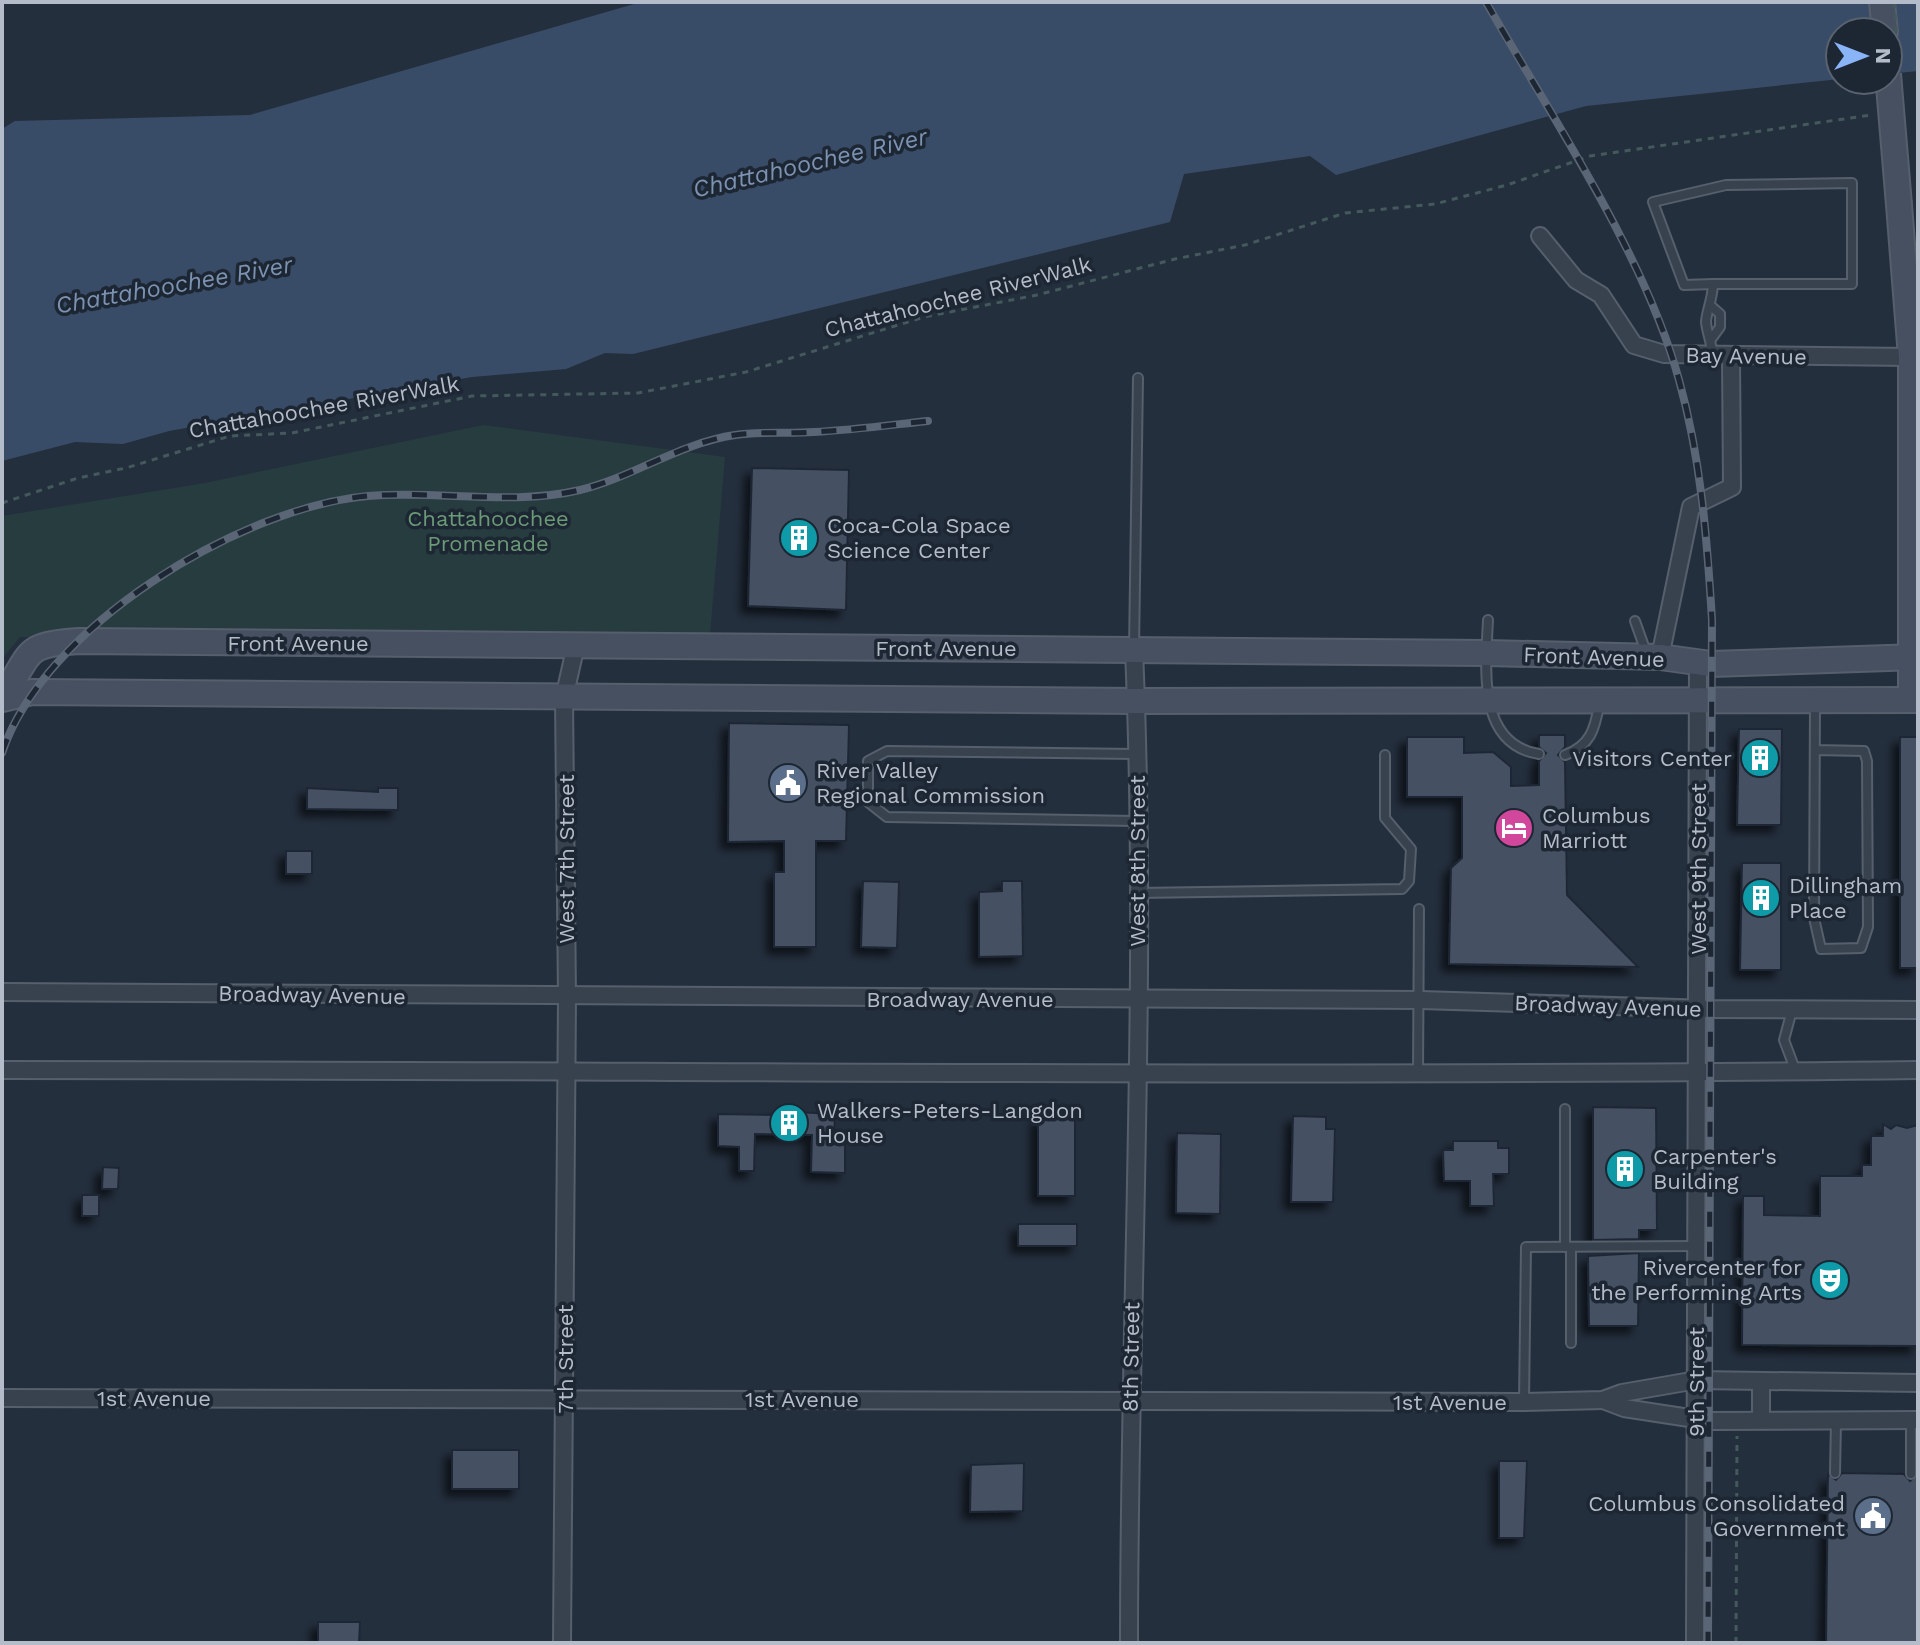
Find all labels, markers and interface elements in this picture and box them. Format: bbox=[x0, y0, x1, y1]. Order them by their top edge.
north arrow bbox=[1824, 16, 1904, 96]
text: N bbox=[1871, 48, 1896, 64]
water label: Chattahoochee River bbox=[690, 122, 932, 204]
water label: Chattahoochee River bbox=[53, 250, 296, 320]
street label: Chattahoochee RiverWalk bbox=[822, 252, 1094, 342]
street label: Bay Avenue bbox=[1685, 342, 1807, 370]
street label: Chattahoochee RiverWalk bbox=[187, 371, 461, 443]
park label: Chattahoochee Promenade bbox=[407, 506, 569, 556]
place label: Coca-Cola Space Science Center bbox=[827, 513, 1011, 563]
building icon: Coca-Cola Space Science Center bbox=[778, 517, 820, 559]
street label: Front Avenue bbox=[227, 631, 369, 656]
street label: Front Avenue bbox=[875, 636, 1017, 661]
street label: Front Avenue bbox=[1523, 642, 1665, 672]
building icon: Visitors Center bbox=[1739, 737, 1781, 779]
place label: Visitors Center bbox=[1572, 746, 1732, 771]
place label: River Valley Regional Commission bbox=[816, 758, 1045, 808]
public building icon: River Valley Regional Commission bbox=[767, 762, 809, 804]
street label: West 7th Street bbox=[554, 774, 579, 944]
street label: West 8th Street bbox=[1125, 775, 1150, 947]
street label: West 9th Street bbox=[1686, 783, 1711, 955]
place label: Columbus Marriott bbox=[1542, 803, 1651, 853]
hotel icon: Columbus Marriott bbox=[1493, 807, 1535, 849]
place label: Dillingham Place bbox=[1789, 873, 1902, 923]
building icon: Dillingham Place bbox=[1740, 877, 1782, 919]
street label: Broadway Avenue bbox=[218, 981, 406, 1009]
street label: Broadway Avenue bbox=[866, 987, 1054, 1012]
street label: Broadway Avenue bbox=[1514, 990, 1702, 1022]
place label: Walkers-Peters-Langdon House bbox=[817, 1098, 1083, 1148]
building icon: Walkers-Peters-Langdon House bbox=[768, 1102, 810, 1144]
place label: Carpenter's Building bbox=[1653, 1144, 1777, 1194]
building icon: Carpenter's Building bbox=[1604, 1148, 1646, 1190]
place label: Rivercenter for the Performing Arts bbox=[1591, 1255, 1802, 1305]
theatre icon: Rivercenter for the Performing Arts bbox=[1809, 1259, 1851, 1301]
street label: 8th Street bbox=[1118, 1302, 1144, 1412]
street label: 7th Street bbox=[553, 1305, 578, 1413]
street label: 9th Street bbox=[1684, 1327, 1709, 1437]
street label: 1st Avenue bbox=[97, 1386, 211, 1411]
street label: 1st Avenue bbox=[745, 1387, 859, 1412]
street label: 1st Avenue bbox=[1393, 1390, 1507, 1415]
place label: Columbus Consolidated Government bbox=[1588, 1491, 1845, 1541]
public building icon: Columbus Consolidated Government bbox=[1852, 1495, 1894, 1537]

